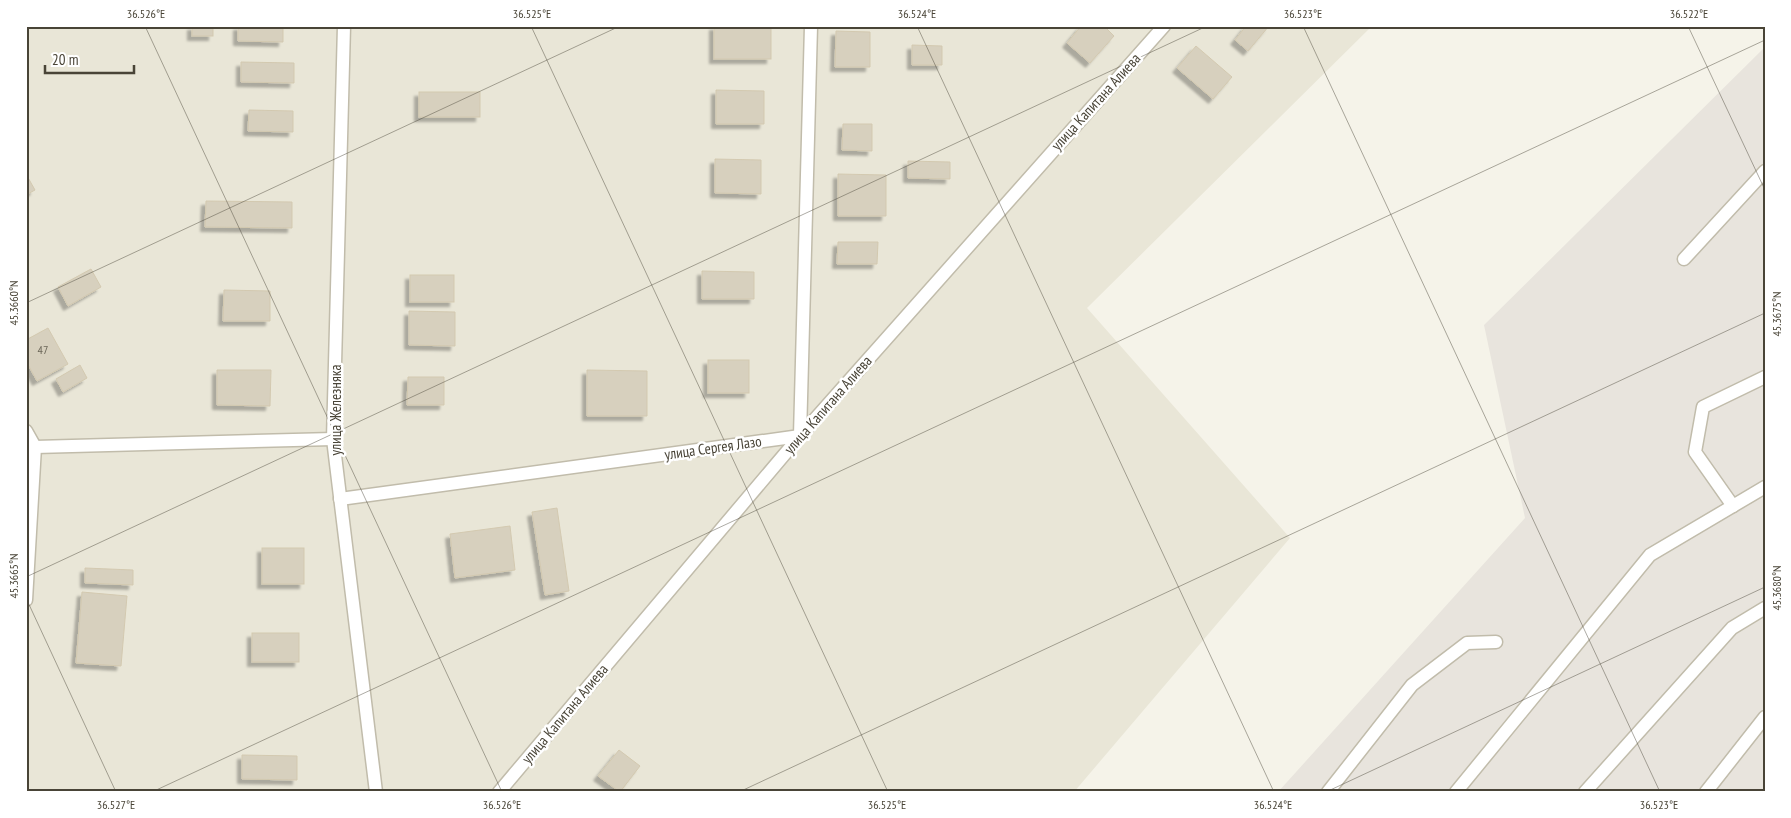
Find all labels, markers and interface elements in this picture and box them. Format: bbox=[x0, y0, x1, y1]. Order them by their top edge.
text: 36.526°E bbox=[127, 6, 165, 21]
text: 36.525°E bbox=[513, 6, 551, 21]
text: 36.524°E bbox=[898, 6, 936, 21]
text: 36.523°E bbox=[1284, 6, 1322, 21]
text: 36.522°E bbox=[1670, 6, 1708, 21]
scale bar bbox=[45, 42, 134, 74]
street label: улица Капитана Алиева bbox=[1047, 49, 1144, 154]
text: 20 m bbox=[52, 50, 78, 69]
text: 45.3660°N bbox=[6, 280, 21, 326]
text: 45.3675°N bbox=[1769, 291, 1784, 337]
house number: 47 bbox=[38, 342, 48, 357]
street label: улица Капитана Алиева bbox=[780, 352, 876, 458]
street label: улица Железняка bbox=[326, 365, 345, 456]
street label: улица Сергея Лазо bbox=[663, 431, 763, 464]
text: 45.3665°N bbox=[6, 553, 21, 599]
text: 45.3680°N bbox=[1769, 565, 1784, 611]
street label: улица Капитана Алиева bbox=[517, 660, 612, 767]
text: 36.527°E bbox=[97, 797, 135, 812]
text: 36.526°E bbox=[483, 797, 521, 812]
text: 36.525°E bbox=[868, 797, 906, 812]
text: 36.524°E bbox=[1254, 797, 1292, 812]
text: 36.523°E bbox=[1640, 797, 1678, 812]

